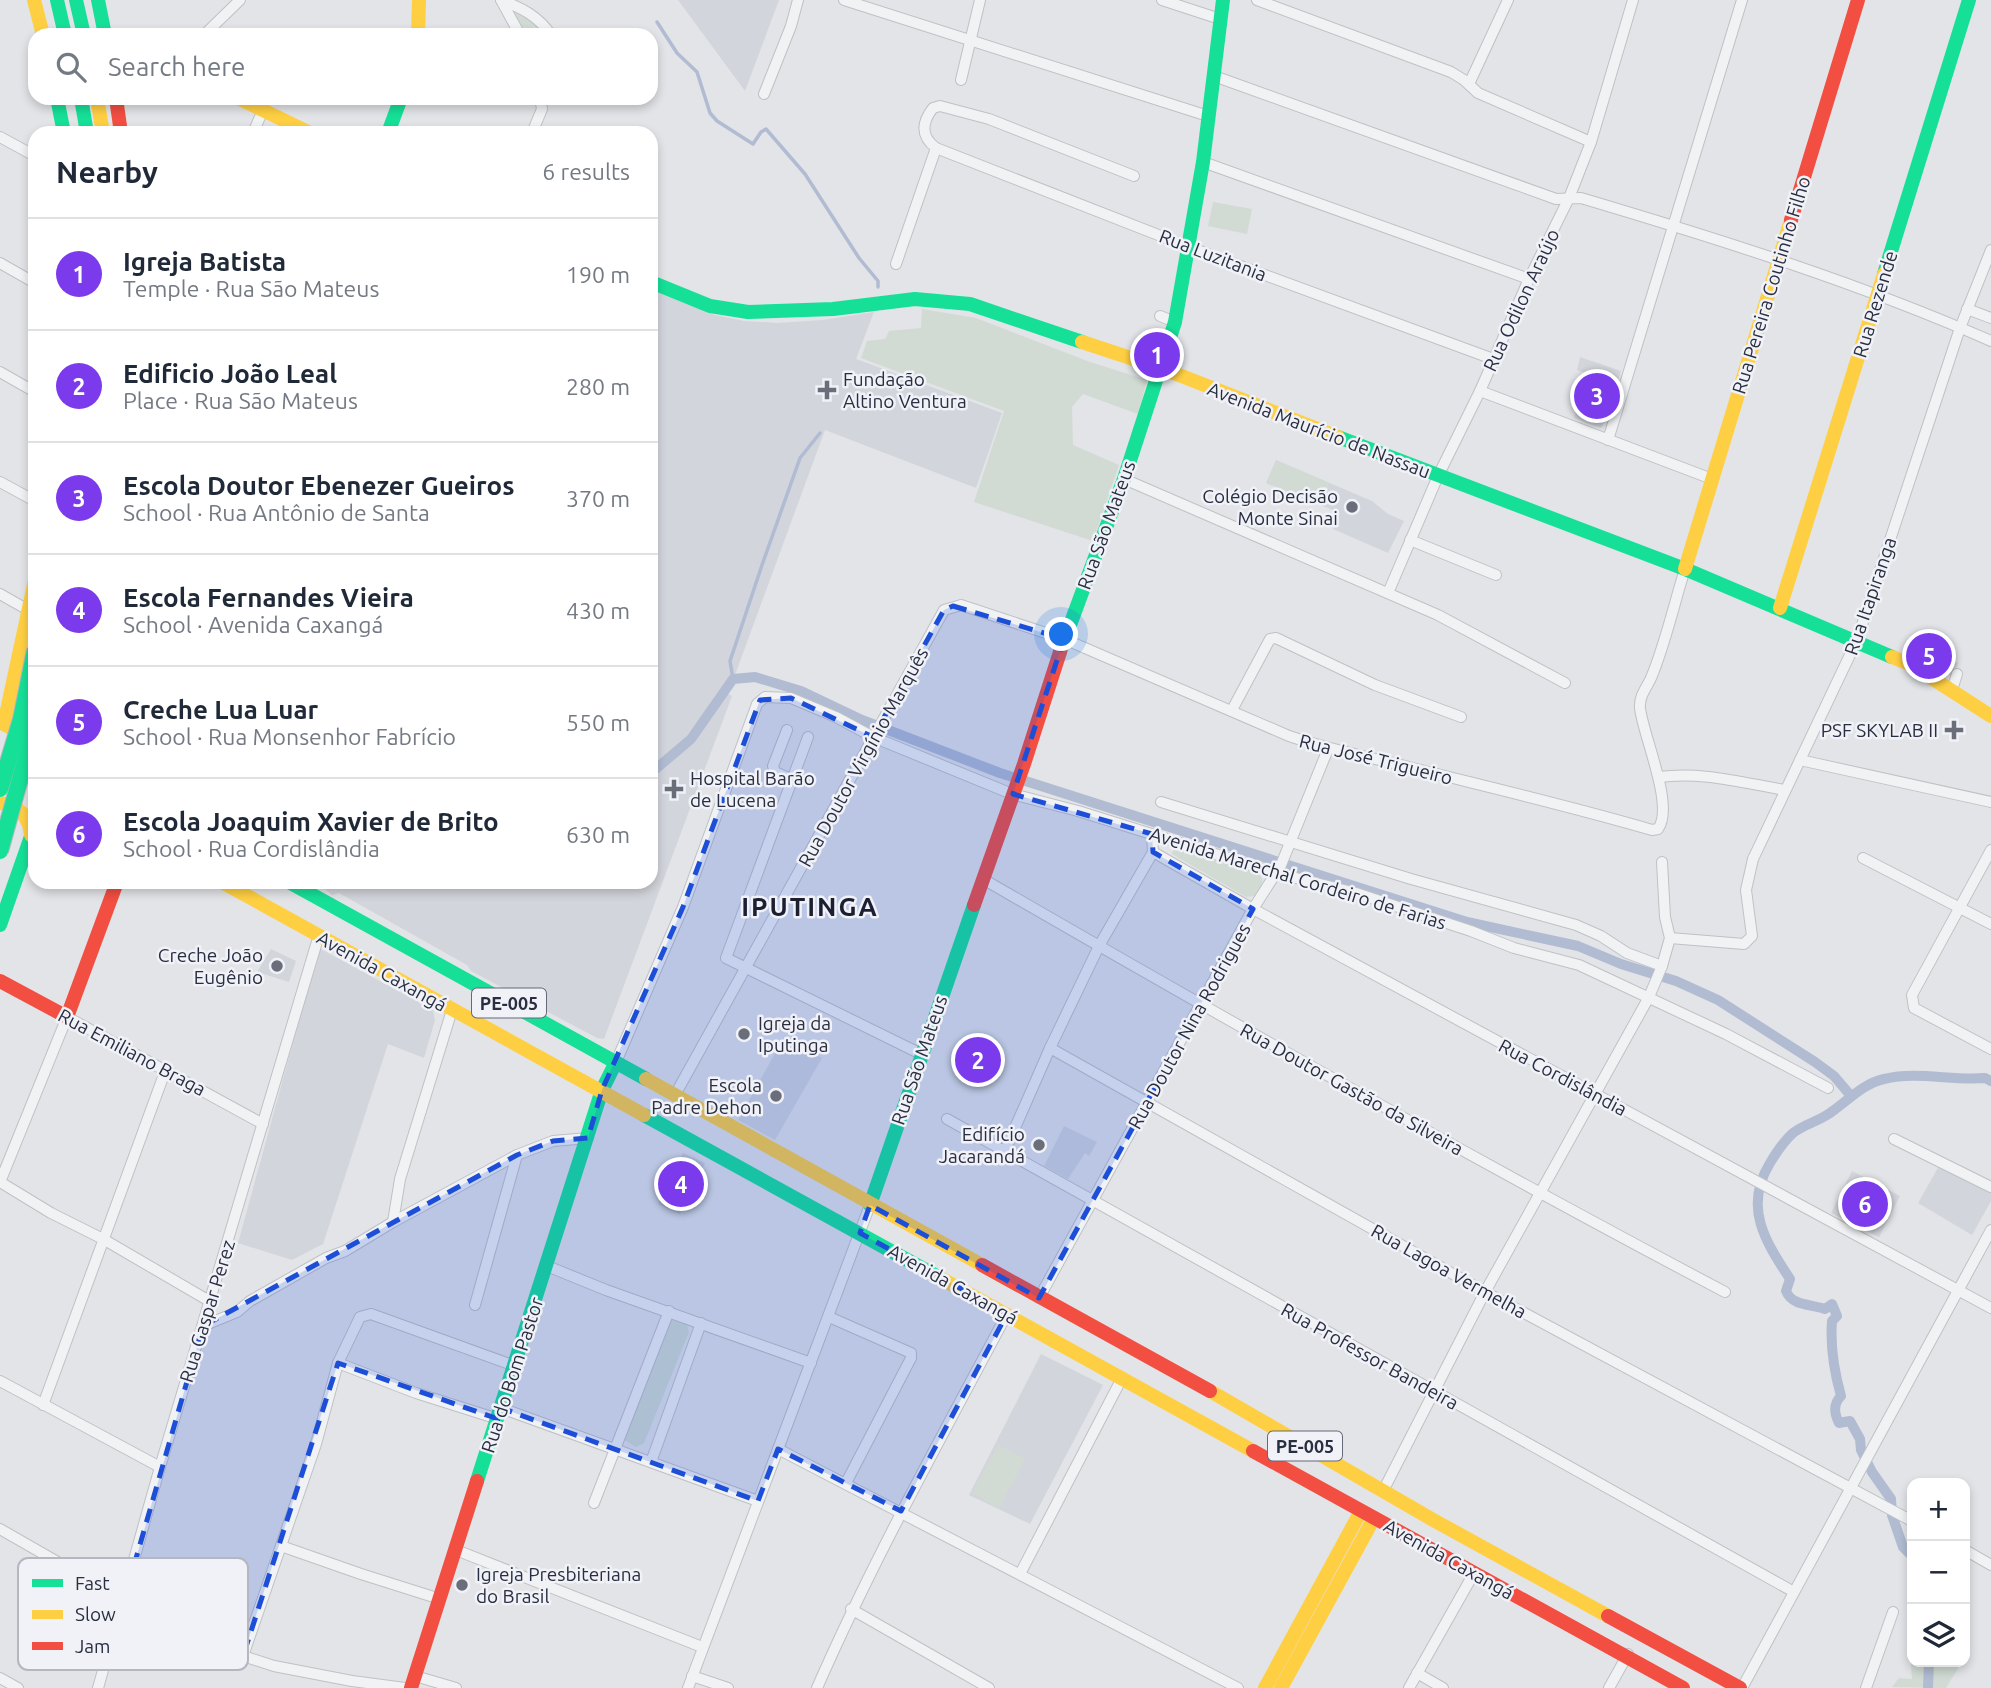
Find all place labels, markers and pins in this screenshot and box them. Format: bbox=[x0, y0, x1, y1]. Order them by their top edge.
pin: 1 bbox=[1134, 329, 1180, 381]
place label: Fundação Altino Ventura bbox=[843, 368, 967, 412]
pin: 3 bbox=[1574, 370, 1620, 422]
marker: Fundação Altino Ventura bbox=[817, 380, 837, 400]
place label: Colégio Decisão Monte Sinai bbox=[1202, 485, 1338, 529]
marker: Colégio Decisão Monte Sinai bbox=[1344, 499, 1360, 515]
pin: 5 bbox=[1906, 630, 1952, 682]
place label: PSF SKYLAB II bbox=[1821, 719, 1938, 741]
marker: PSF SKYLAB II bbox=[1944, 720, 1964, 740]
place label: Hospital Barão de Lucena bbox=[690, 767, 815, 811]
marker: Hospital Barão de Lucena bbox=[664, 779, 684, 799]
place label: Creche João Eugênio bbox=[158, 944, 263, 988]
marker: Creche João Eugênio bbox=[269, 958, 285, 974]
place label: Igreja da Iputinga bbox=[758, 1012, 831, 1056]
marker: Igreja da Iputinga bbox=[736, 1026, 752, 1042]
pin: 2 bbox=[955, 1034, 1001, 1086]
place label: Escola Padre Dehon bbox=[651, 1074, 762, 1118]
marker: Escola Padre Dehon bbox=[768, 1088, 784, 1104]
place label: Edifício Jacarandá bbox=[939, 1123, 1025, 1167]
marker: Edifício Jacarandá bbox=[1031, 1137, 1047, 1153]
pin: 4 bbox=[658, 1158, 704, 1210]
pin: 6 bbox=[1842, 1178, 1888, 1230]
place label: Igreja Presbiteriana do Brasil bbox=[476, 1563, 641, 1607]
marker: Igreja Presbiteriana do Brasil bbox=[454, 1577, 470, 1593]

